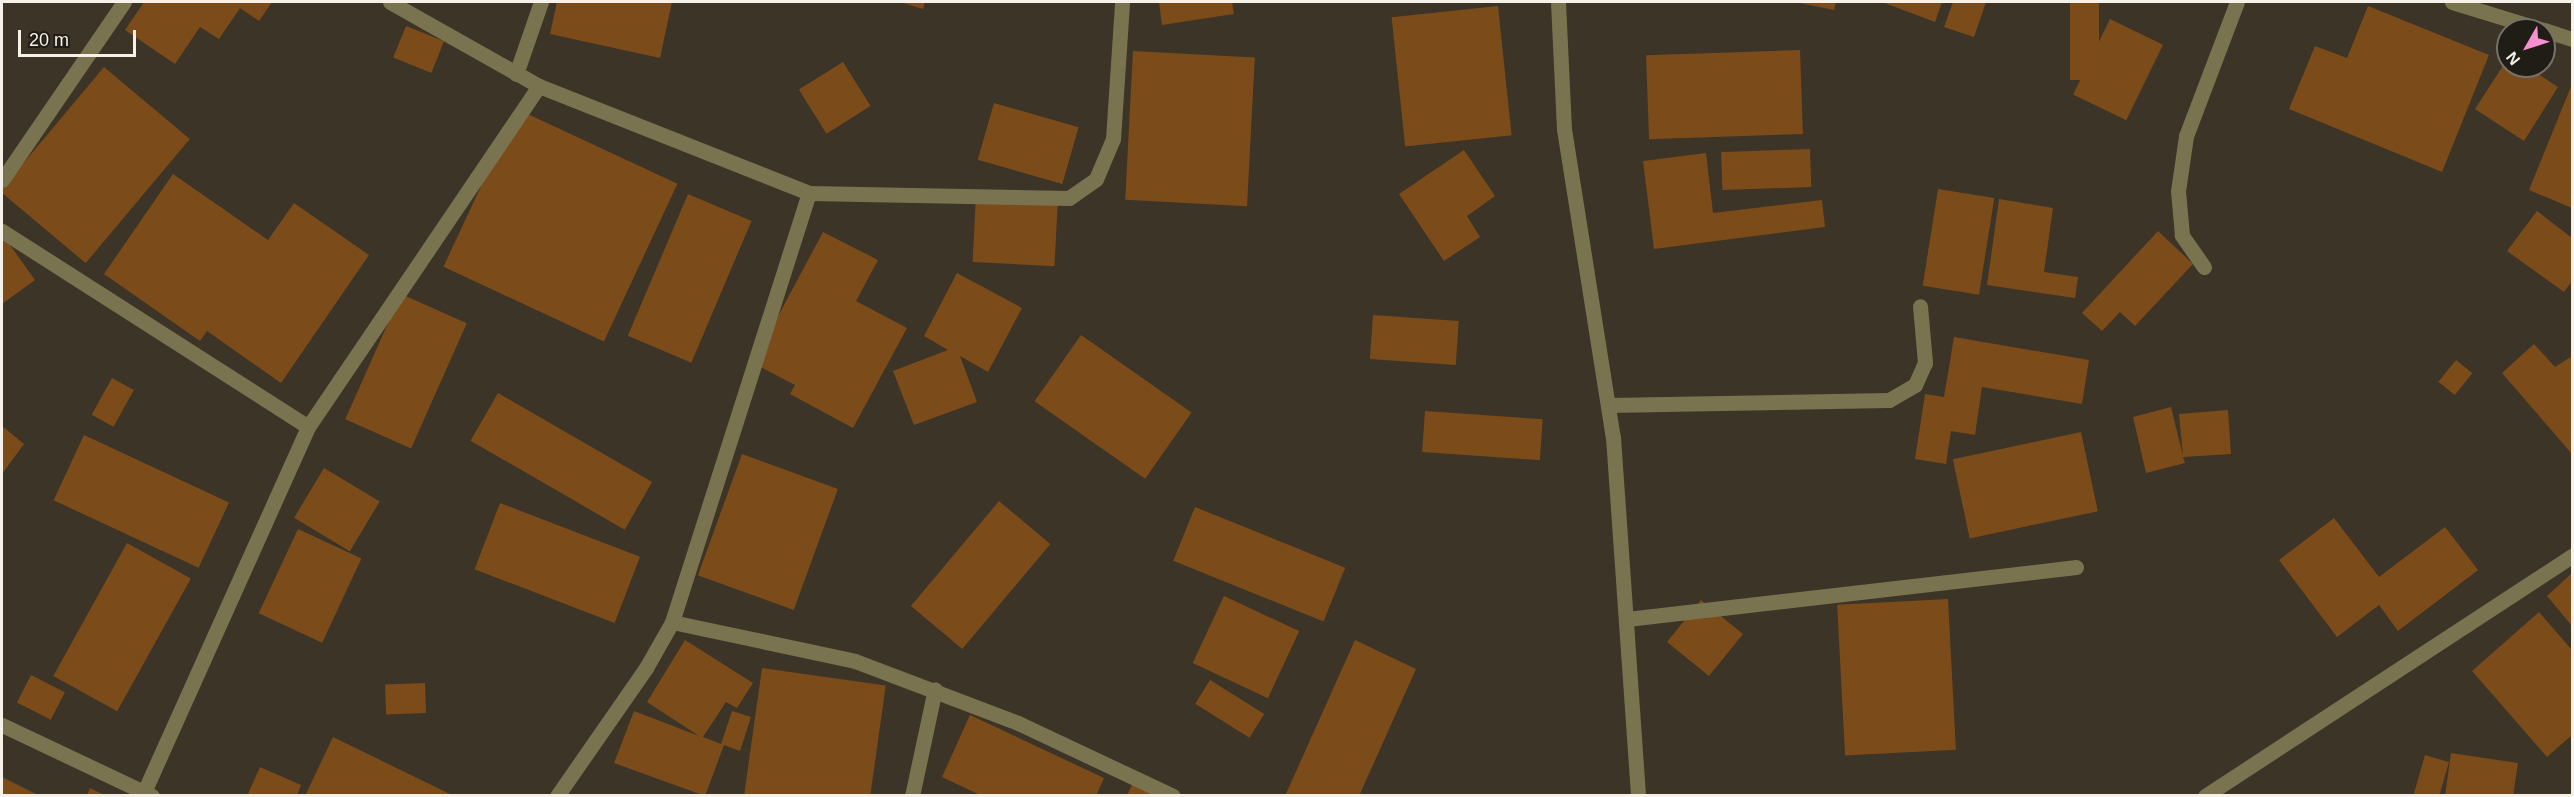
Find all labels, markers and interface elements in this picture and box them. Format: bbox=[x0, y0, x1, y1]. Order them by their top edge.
scale bar bbox=[21, 18, 140, 56]
north arrow bbox=[2496, 18, 2556, 78]
text: 20 m bbox=[29, 30, 69, 50]
text: N bbox=[2503, 49, 2523, 68]

